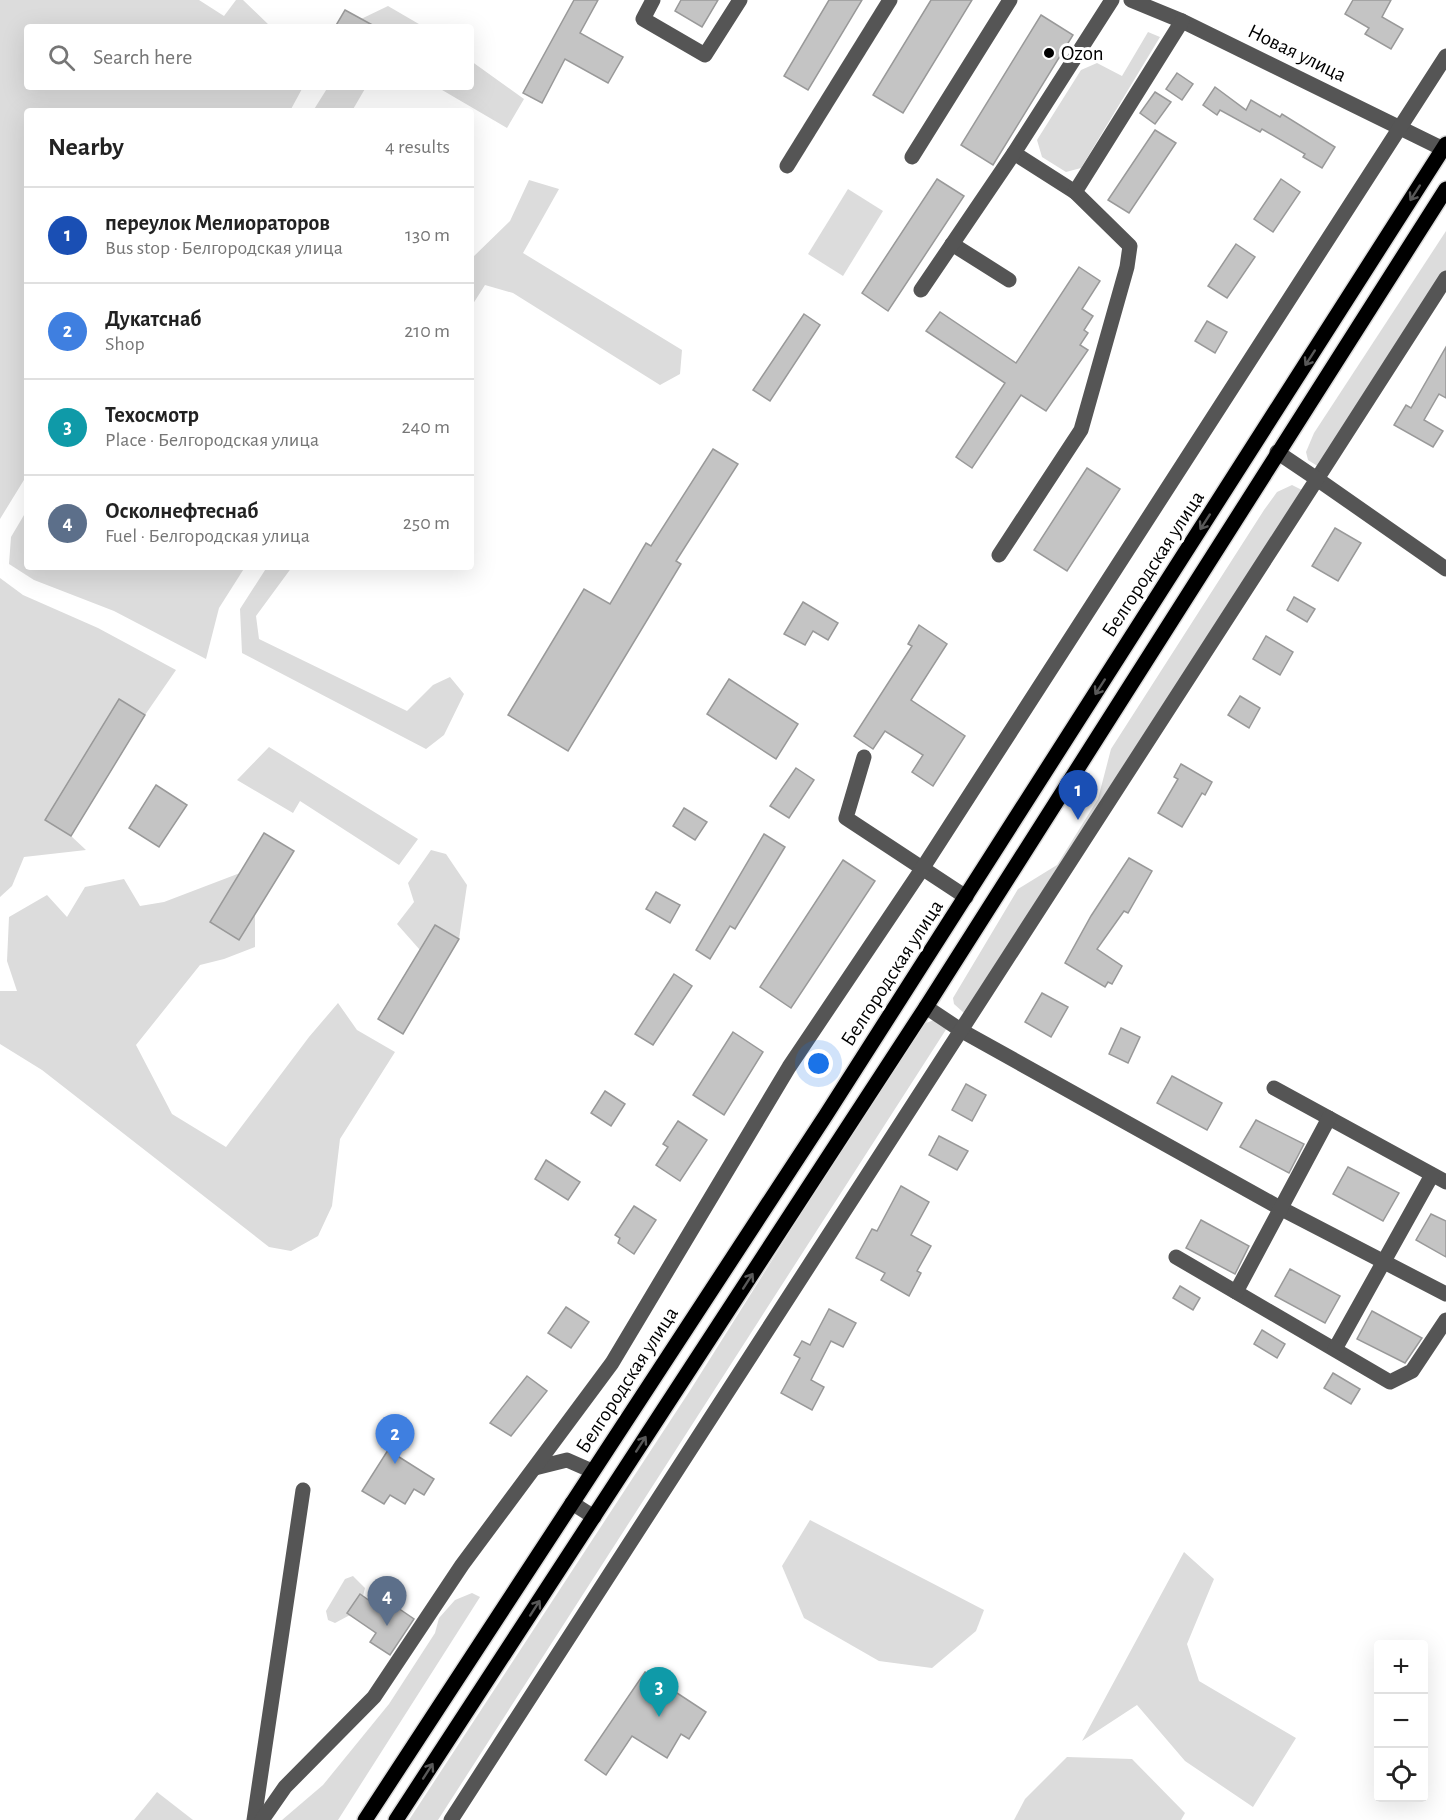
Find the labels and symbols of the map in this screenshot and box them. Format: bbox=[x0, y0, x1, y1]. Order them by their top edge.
street label: Новая улица bbox=[1244, 20, 1350, 86]
place label: Ozon bbox=[1061, 43, 1104, 64]
marker: Ozon bbox=[1042, 46, 1056, 60]
one-way arrow bbox=[1408, 185, 1421, 202]
one-way arrow bbox=[1303, 349, 1315, 366]
street label: Белгородская улица bbox=[1098, 487, 1208, 641]
one-way arrow bbox=[1199, 513, 1211, 530]
one-way arrow bbox=[1094, 678, 1106, 695]
pin: 1 bbox=[1058, 770, 1098, 820]
street label: Белгородская улица bbox=[837, 896, 947, 1050]
your location bbox=[804, 1049, 833, 1078]
one-way arrow bbox=[742, 1273, 754, 1290]
street label: Белгородская улица bbox=[572, 1303, 682, 1457]
pin: 2 bbox=[376, 1414, 414, 1464]
one-way arrow bbox=[635, 1436, 648, 1453]
pin: 4 bbox=[368, 1576, 406, 1626]
one-way arrow bbox=[529, 1600, 541, 1617]
pin: 3 bbox=[640, 1668, 678, 1717]
one-way arrow bbox=[423, 1763, 435, 1780]

